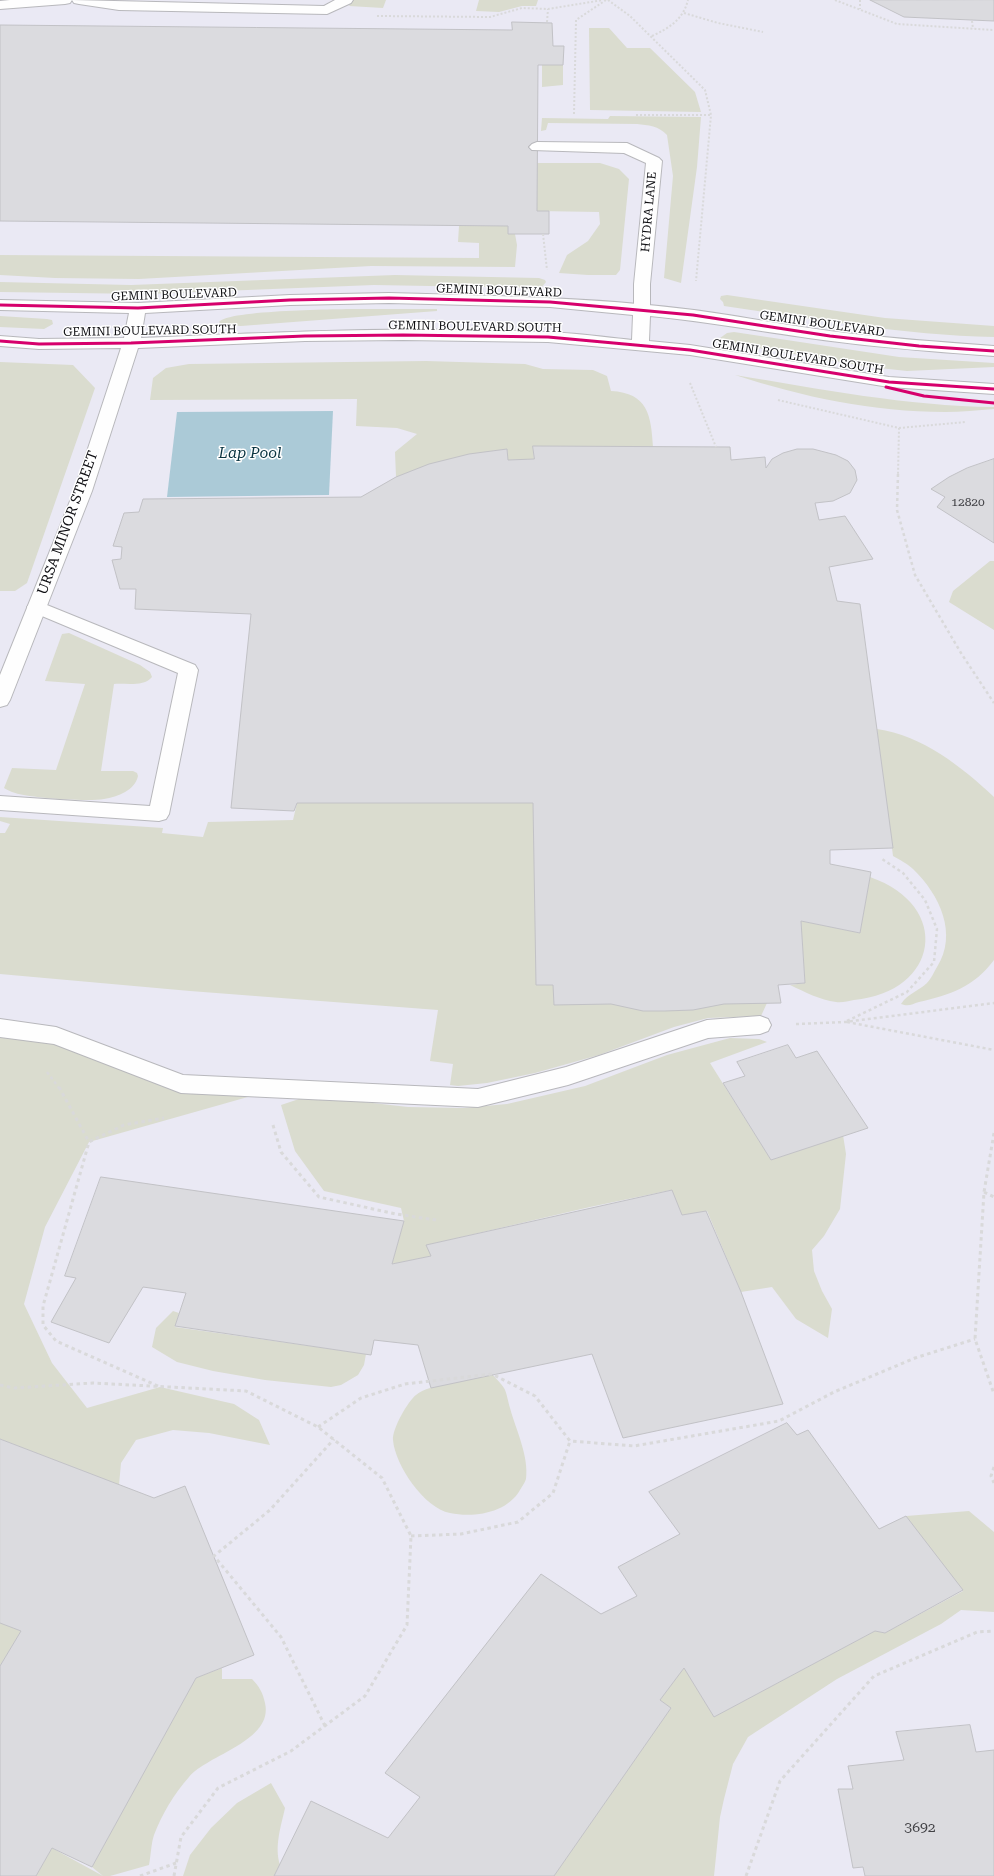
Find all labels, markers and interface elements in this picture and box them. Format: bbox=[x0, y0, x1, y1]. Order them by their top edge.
street label: HYDRA LANE bbox=[638, 171, 660, 253]
street label: GEMINI BOULEVARD bbox=[436, 282, 562, 300]
street label: GEMINI BOULEVARD bbox=[111, 286, 237, 304]
street label: GEMINI BOULEVARD bbox=[759, 308, 885, 340]
street label: GEMINI BOULEVARD SOUTH bbox=[388, 318, 562, 336]
street label: GEMINI BOULEVARD SOUTH bbox=[63, 322, 237, 340]
street label: GEMINI BOULEVARD SOUTH bbox=[711, 336, 885, 378]
water label: Lap Pool bbox=[219, 445, 281, 463]
street label: URSA MINOR STREET bbox=[34, 449, 102, 597]
house number: 12820 bbox=[951, 495, 985, 509]
house number: 3692 bbox=[904, 1820, 936, 1836]

